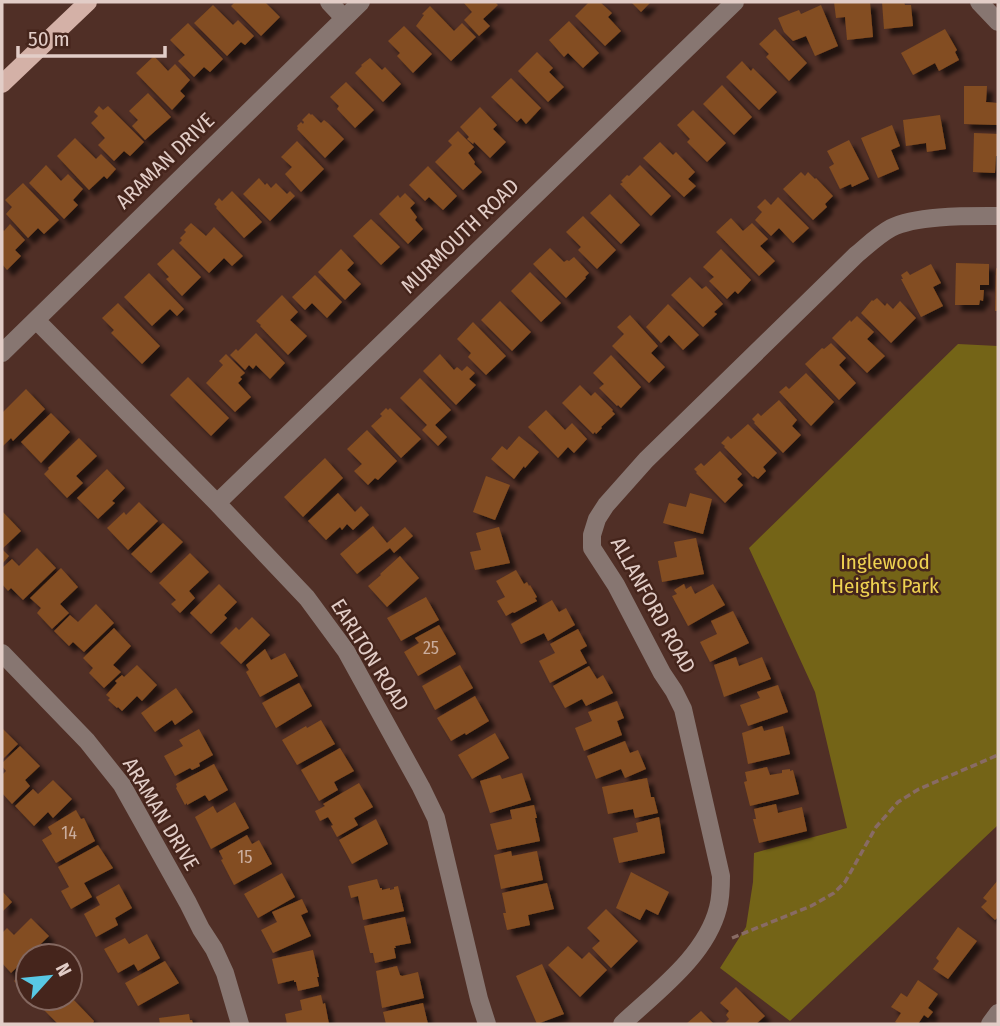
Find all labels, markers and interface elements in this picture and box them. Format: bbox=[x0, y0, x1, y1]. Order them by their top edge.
scale bar bbox=[18, 14, 164, 58]
text: 50 m bbox=[28, 26, 70, 52]
street label: ARAMAN DRIVE bbox=[110, 107, 220, 214]
street label: MURMOUTH ROAD bbox=[396, 173, 524, 299]
street label: ALLANFORD ROAD bbox=[605, 532, 701, 678]
park label: Inglewood Heights Park bbox=[831, 549, 939, 599]
street label: EARLTON ROAD bbox=[325, 594, 415, 716]
house number: 25 bbox=[423, 637, 439, 659]
street label: ARAMAN DRIVE bbox=[117, 753, 205, 875]
house number: 14 bbox=[61, 822, 77, 844]
house number: 15 bbox=[237, 846, 253, 868]
north arrow bbox=[14, 942, 84, 1012]
text: N bbox=[51, 959, 77, 980]

